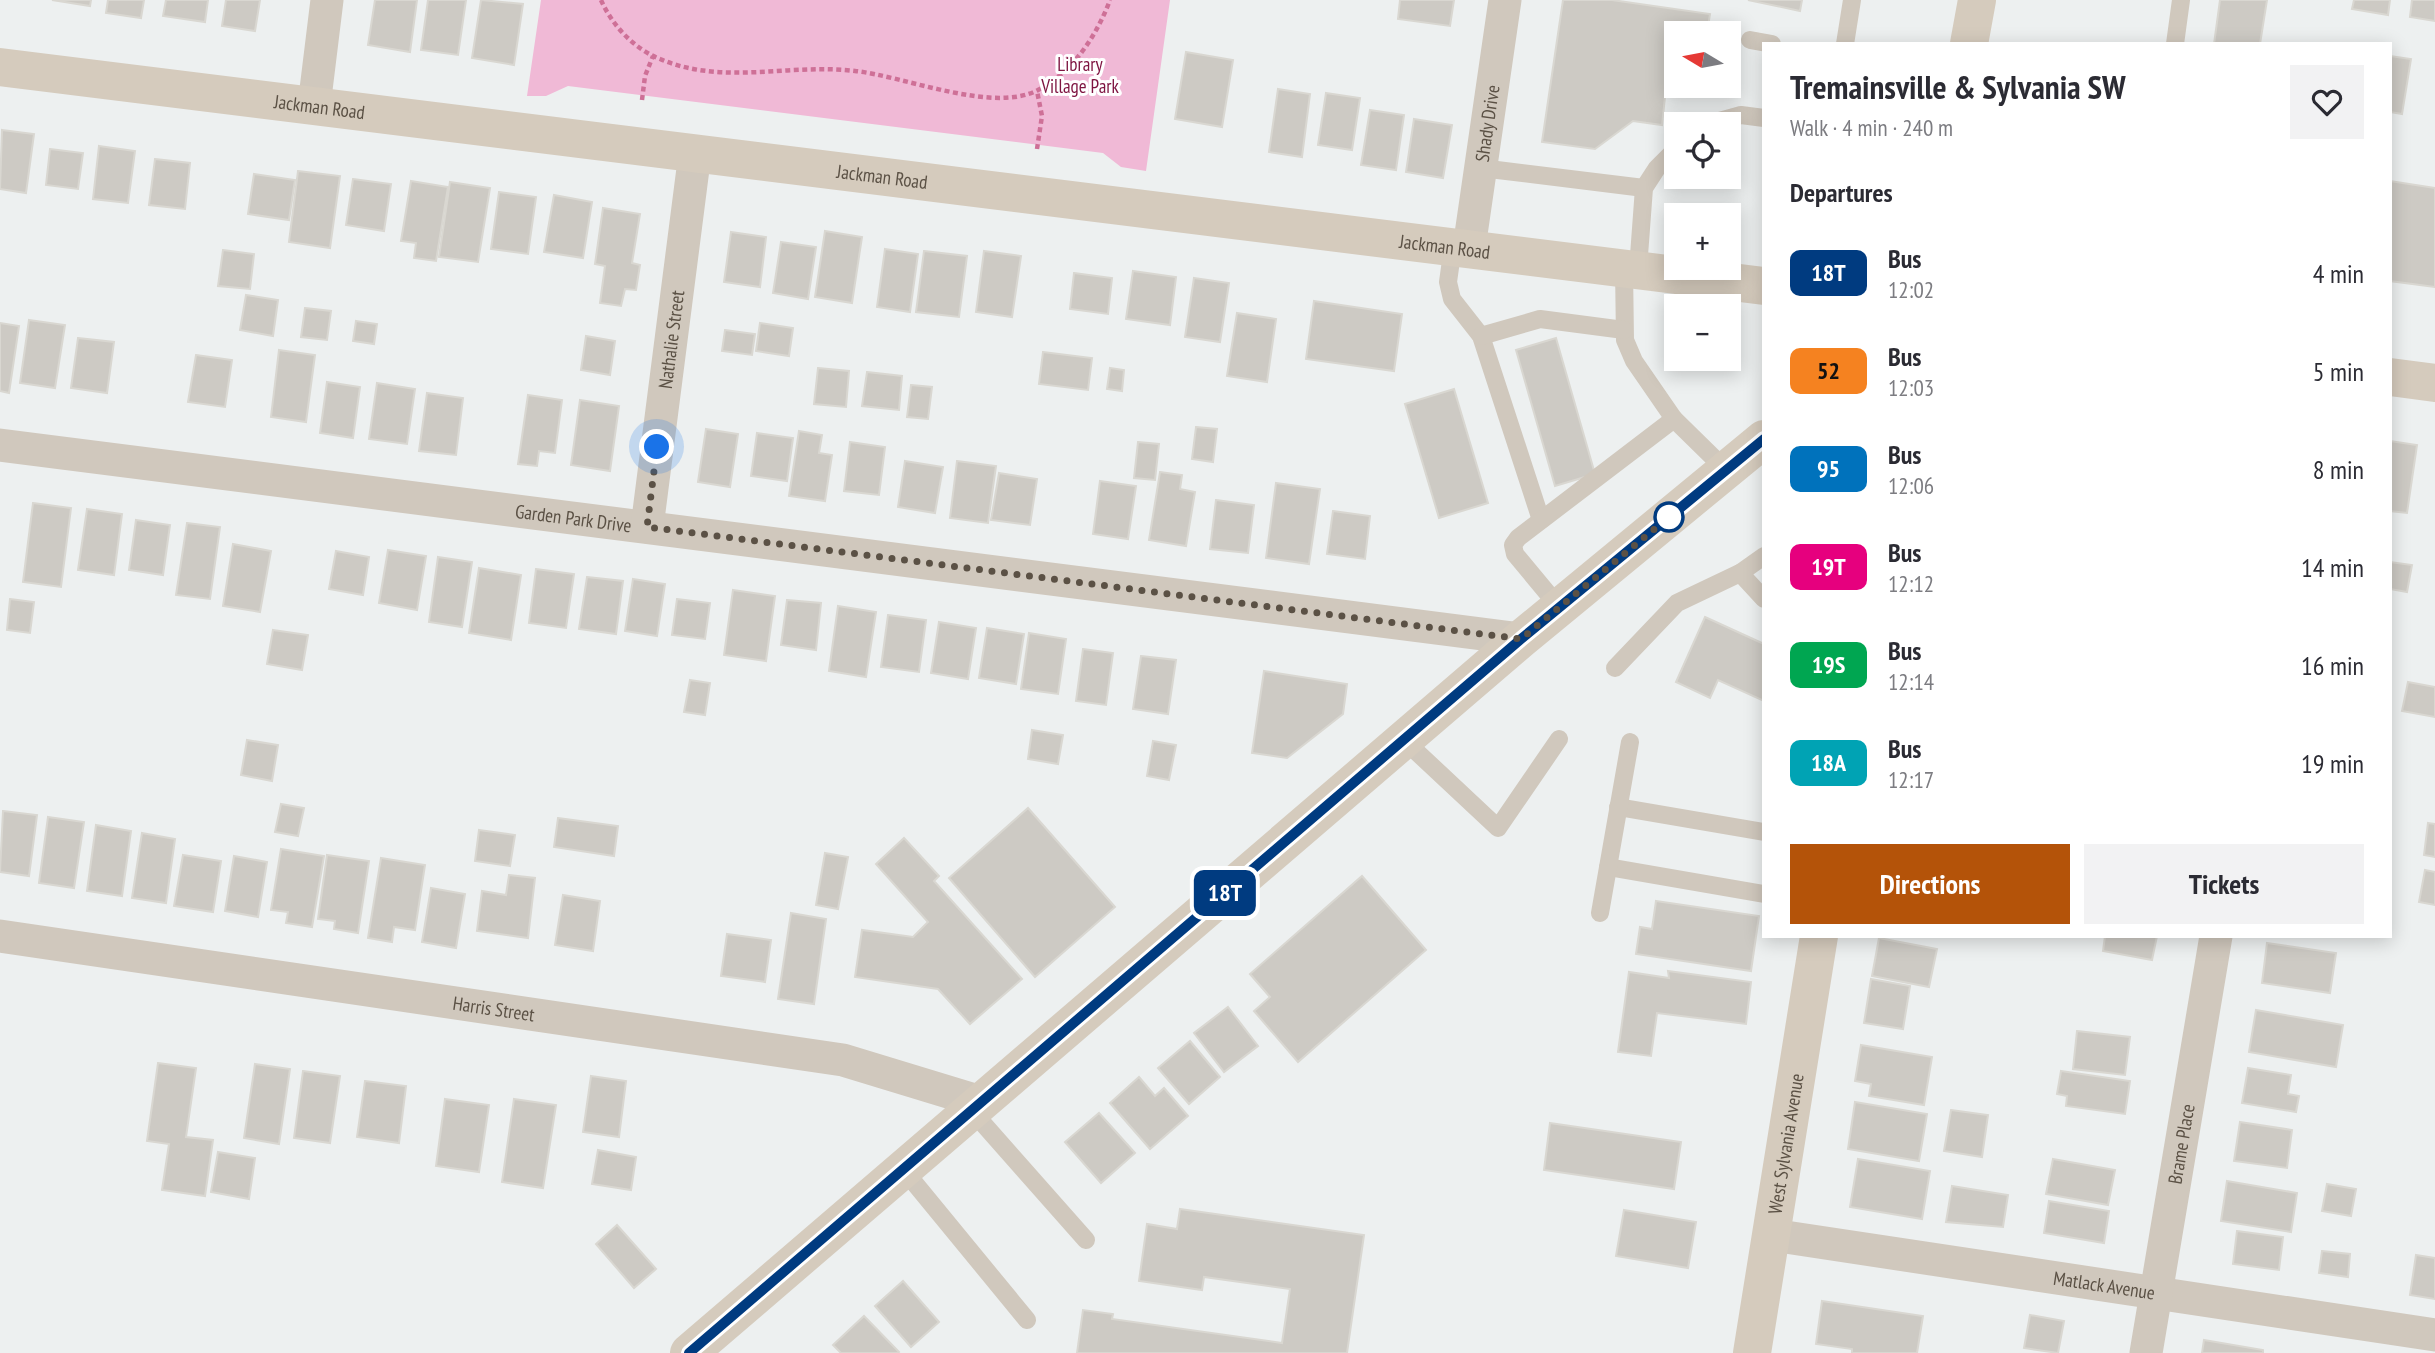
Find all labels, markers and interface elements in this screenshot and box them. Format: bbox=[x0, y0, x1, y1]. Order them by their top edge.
north arrow bbox=[1664, 21, 1741, 98]
map controls bbox=[1664, 21, 1741, 371]
park label: Library Village Park bbox=[1040, 52, 1119, 98]
text: Tremainsville & Sylvania SW bbox=[1790, 65, 2126, 108]
button: heart bbox=[2290, 65, 2364, 139]
street label: Shady Drive bbox=[1470, 83, 1505, 163]
street label: Jackman Road bbox=[272, 89, 366, 124]
button: locate bbox=[1664, 112, 1741, 189]
text: Walk · 4 min · 240 m bbox=[1790, 113, 1953, 142]
street label: Jackman Road bbox=[835, 159, 929, 194]
text: Departures bbox=[1790, 176, 1893, 209]
button: + bbox=[1664, 203, 1741, 280]
street label: Jackman Road bbox=[1397, 229, 1492, 264]
text: Bus bbox=[1888, 242, 1921, 275]
text: 18T bbox=[1811, 257, 1846, 288]
text: 4 min bbox=[2313, 257, 2364, 290]
text: 12:02 bbox=[1888, 275, 1934, 304]
street label: Nathalie Street bbox=[653, 288, 689, 390]
button: − bbox=[1664, 294, 1741, 371]
text: Bus bbox=[1888, 340, 1921, 373]
text: 52 bbox=[1817, 355, 1840, 386]
text: 5 min bbox=[2313, 355, 2364, 388]
text: 12:03 bbox=[1888, 373, 1934, 402]
your location bbox=[639, 429, 674, 464]
text: Bus bbox=[1888, 438, 1921, 471]
text: 95 bbox=[1817, 453, 1840, 484]
text: 8 min bbox=[2313, 453, 2364, 486]
text: 12:06 bbox=[1888, 471, 1934, 500]
street label: Garden Park Drive bbox=[514, 499, 633, 537]
unlabelled marker bbox=[1654, 502, 1684, 532]
text: Bus bbox=[1888, 536, 1921, 569]
text: 19T bbox=[1811, 551, 1846, 582]
text: 14 min bbox=[2301, 551, 2364, 584]
text: 12:12 bbox=[1888, 569, 1934, 598]
text: Bus bbox=[1888, 634, 1921, 667]
text: 19S bbox=[1812, 649, 1845, 680]
text: 16 min bbox=[2301, 649, 2364, 682]
text: 12:14 bbox=[1888, 667, 1934, 696]
text: Bus bbox=[1888, 732, 1921, 765]
text: 18A bbox=[1811, 747, 1846, 778]
text: 19 min bbox=[2301, 747, 2364, 780]
text: 12:17 bbox=[1888, 765, 1934, 794]
button: Directions bbox=[1790, 844, 2070, 924]
button: Tickets bbox=[2084, 844, 2364, 924]
line badge: 18T bbox=[1185, 870, 1265, 916]
text: 18T bbox=[1208, 877, 1242, 908]
street label: Harris Street bbox=[451, 991, 537, 1027]
street label: West Sylvania Avenue bbox=[1763, 1072, 1809, 1216]
street label: Brame Place bbox=[2163, 1102, 2200, 1186]
street label: Matlack Avenue bbox=[2052, 1266, 2157, 1305]

